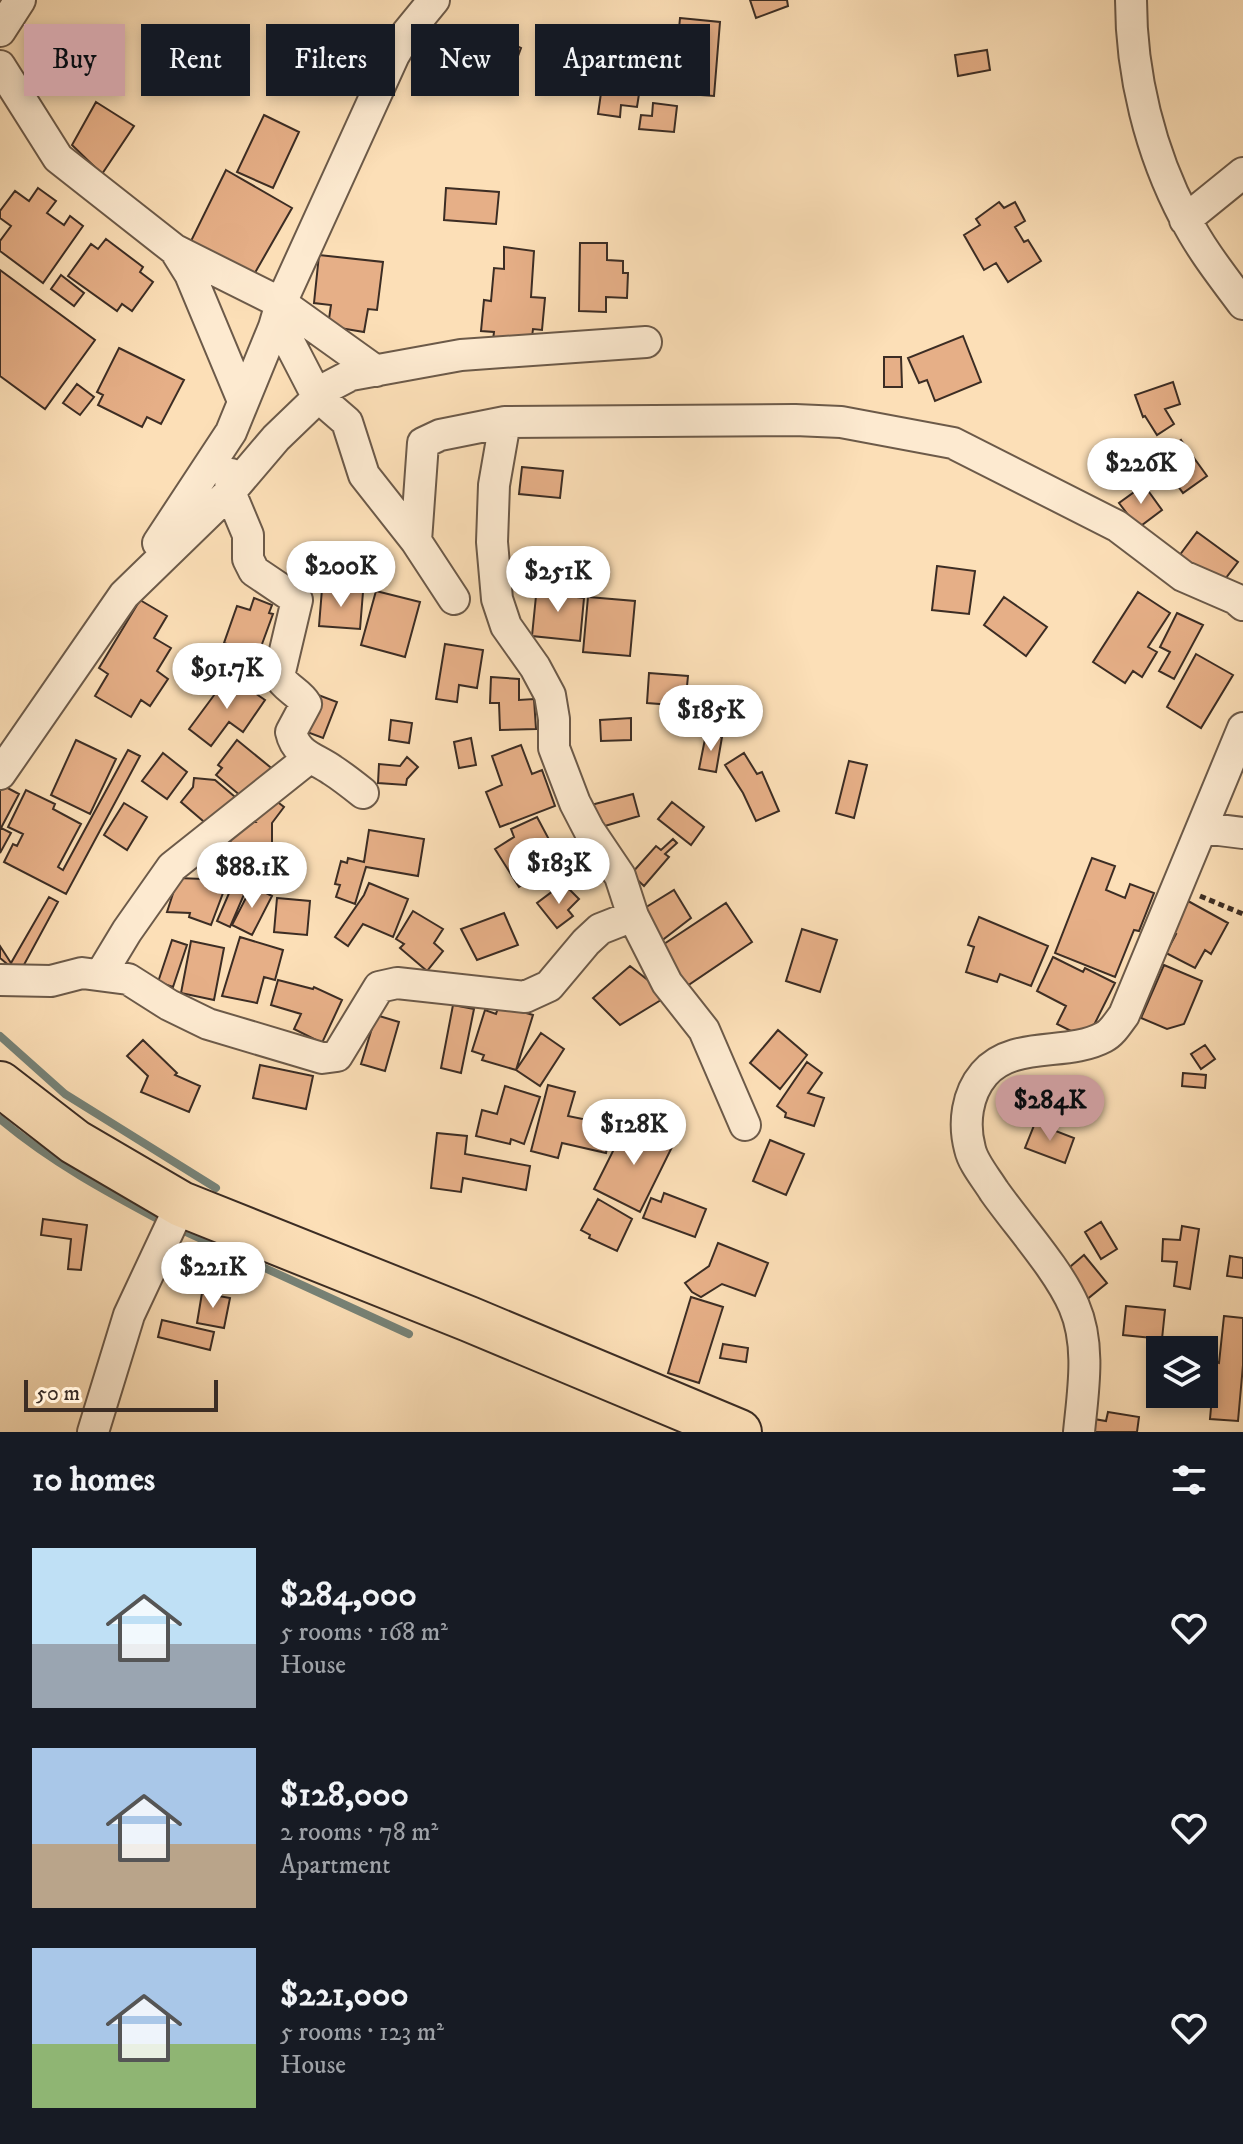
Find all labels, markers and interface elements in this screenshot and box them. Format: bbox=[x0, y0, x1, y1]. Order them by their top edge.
chip: Buy bbox=[24, 24, 125, 96]
chip: Rent bbox=[141, 24, 250, 96]
chip: Filters bbox=[266, 24, 395, 96]
chip: New bbox=[411, 24, 519, 96]
chip: Apartment bbox=[535, 24, 710, 96]
pin: $226K bbox=[1085, 438, 1197, 506]
text: $226K bbox=[1105, 447, 1177, 480]
pin: $200K bbox=[285, 541, 397, 609]
pin: $251K bbox=[502, 546, 614, 614]
text: $200K bbox=[304, 550, 378, 583]
text: $251K bbox=[524, 555, 592, 588]
pin: $91.7K bbox=[162, 643, 292, 711]
text: $91.7K bbox=[190, 652, 264, 685]
pin: $185K bbox=[655, 685, 767, 753]
text: $185K bbox=[677, 694, 745, 727]
pin: $183K bbox=[503, 838, 615, 906]
pin: $88.1K bbox=[187, 842, 317, 910]
text: $183K bbox=[527, 847, 591, 880]
text: $88.1K bbox=[215, 851, 289, 884]
pin: $284K bbox=[994, 1075, 1106, 1143]
text: $284K bbox=[1013, 1084, 1087, 1117]
pin: $128K bbox=[578, 1099, 690, 1167]
text: $128K bbox=[600, 1108, 668, 1141]
pin: $221K bbox=[157, 1242, 269, 1310]
text: $221K bbox=[179, 1251, 247, 1284]
map controls bbox=[1146, 1336, 1218, 1408]
button: layers bbox=[1146, 1336, 1218, 1408]
scale bar bbox=[24, 1376, 218, 1412]
text: 50 m bbox=[36, 1380, 80, 1407]
icon: filters bbox=[1167, 1458, 1211, 1502]
text: 10 homes bbox=[32, 1459, 155, 1501]
text: $284,000 bbox=[280, 1574, 417, 1616]
icon: home bbox=[96, 1580, 192, 1676]
icon: heart bbox=[1167, 1606, 1211, 1650]
text: 5 rooms · 168 m² bbox=[280, 1616, 448, 1649]
text: House bbox=[280, 1649, 346, 1682]
text: $128,000 bbox=[280, 1774, 409, 1816]
icon: home bbox=[96, 1780, 192, 1876]
icon: heart bbox=[1167, 1806, 1211, 1850]
text: 2 rooms · 78 m² bbox=[280, 1816, 438, 1849]
text: Apartment bbox=[280, 1849, 391, 1882]
text: $221,000 bbox=[280, 1974, 408, 2016]
icon: home bbox=[96, 1980, 192, 2076]
icon: heart bbox=[1167, 2006, 1211, 2050]
text: 5 rooms · 123 m² bbox=[280, 2016, 444, 2049]
text: House bbox=[280, 2049, 346, 2082]

